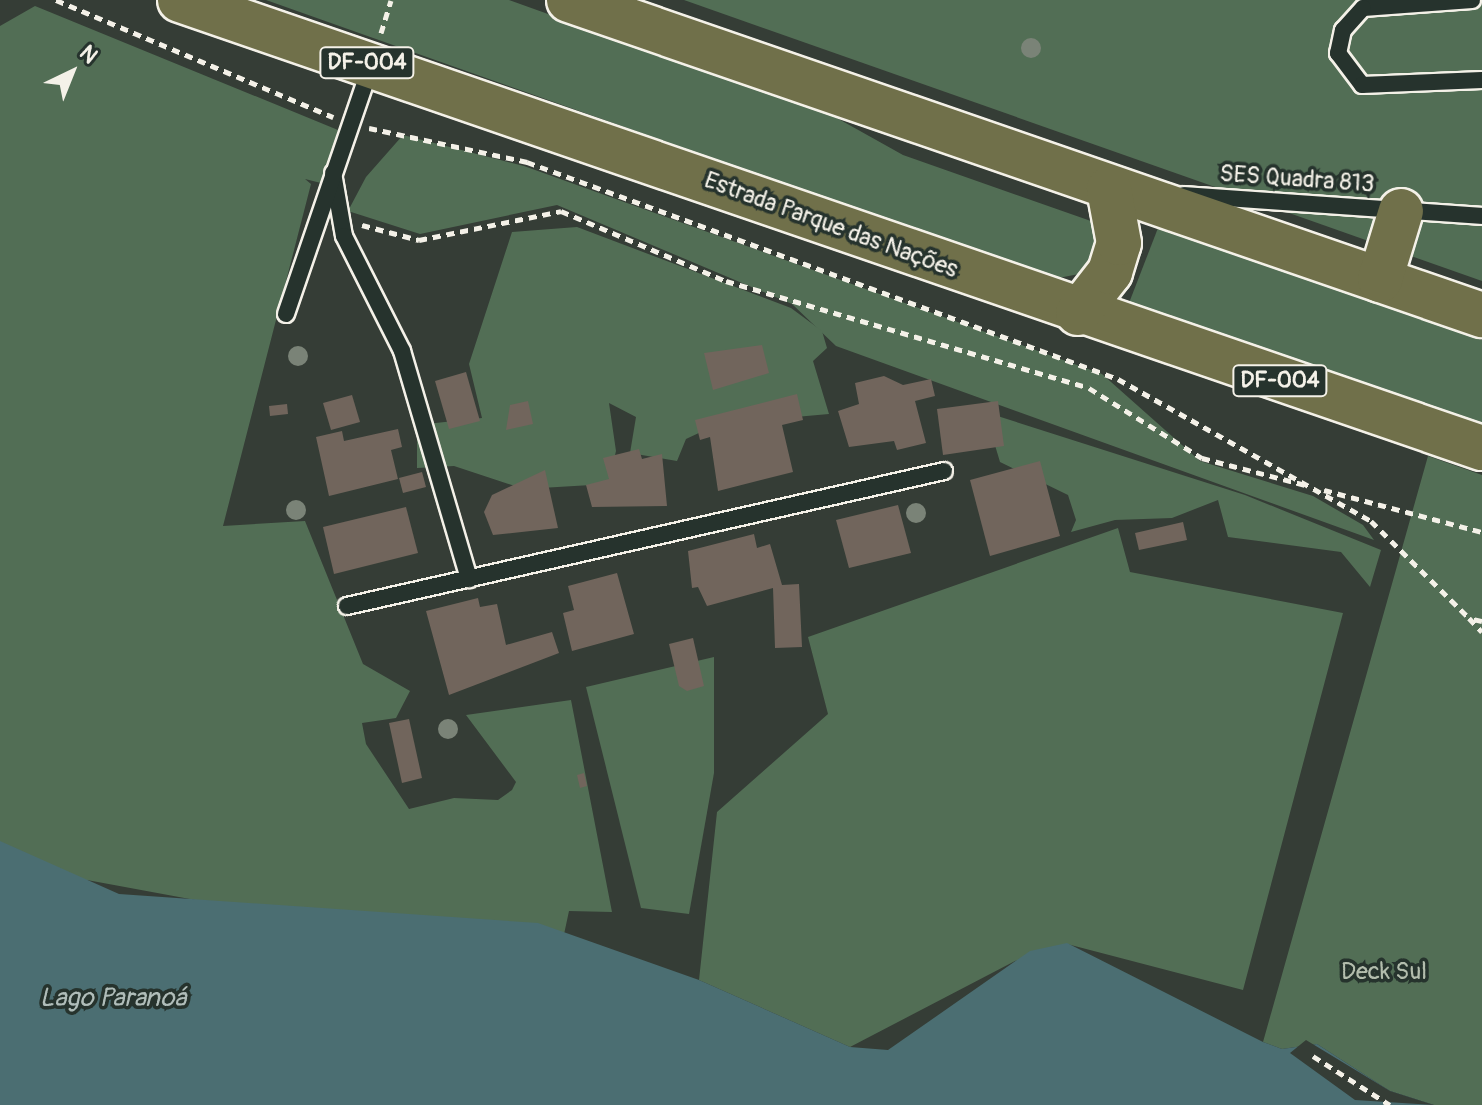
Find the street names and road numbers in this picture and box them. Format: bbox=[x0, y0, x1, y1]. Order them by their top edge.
road number: DF-004 bbox=[319, 45, 415, 81]
street label: SES Quadra 813 bbox=[1219, 159, 1375, 199]
street label: Estrada Parque das Nações bbox=[700, 166, 962, 284]
road number: DF-004 bbox=[1232, 363, 1328, 399]

